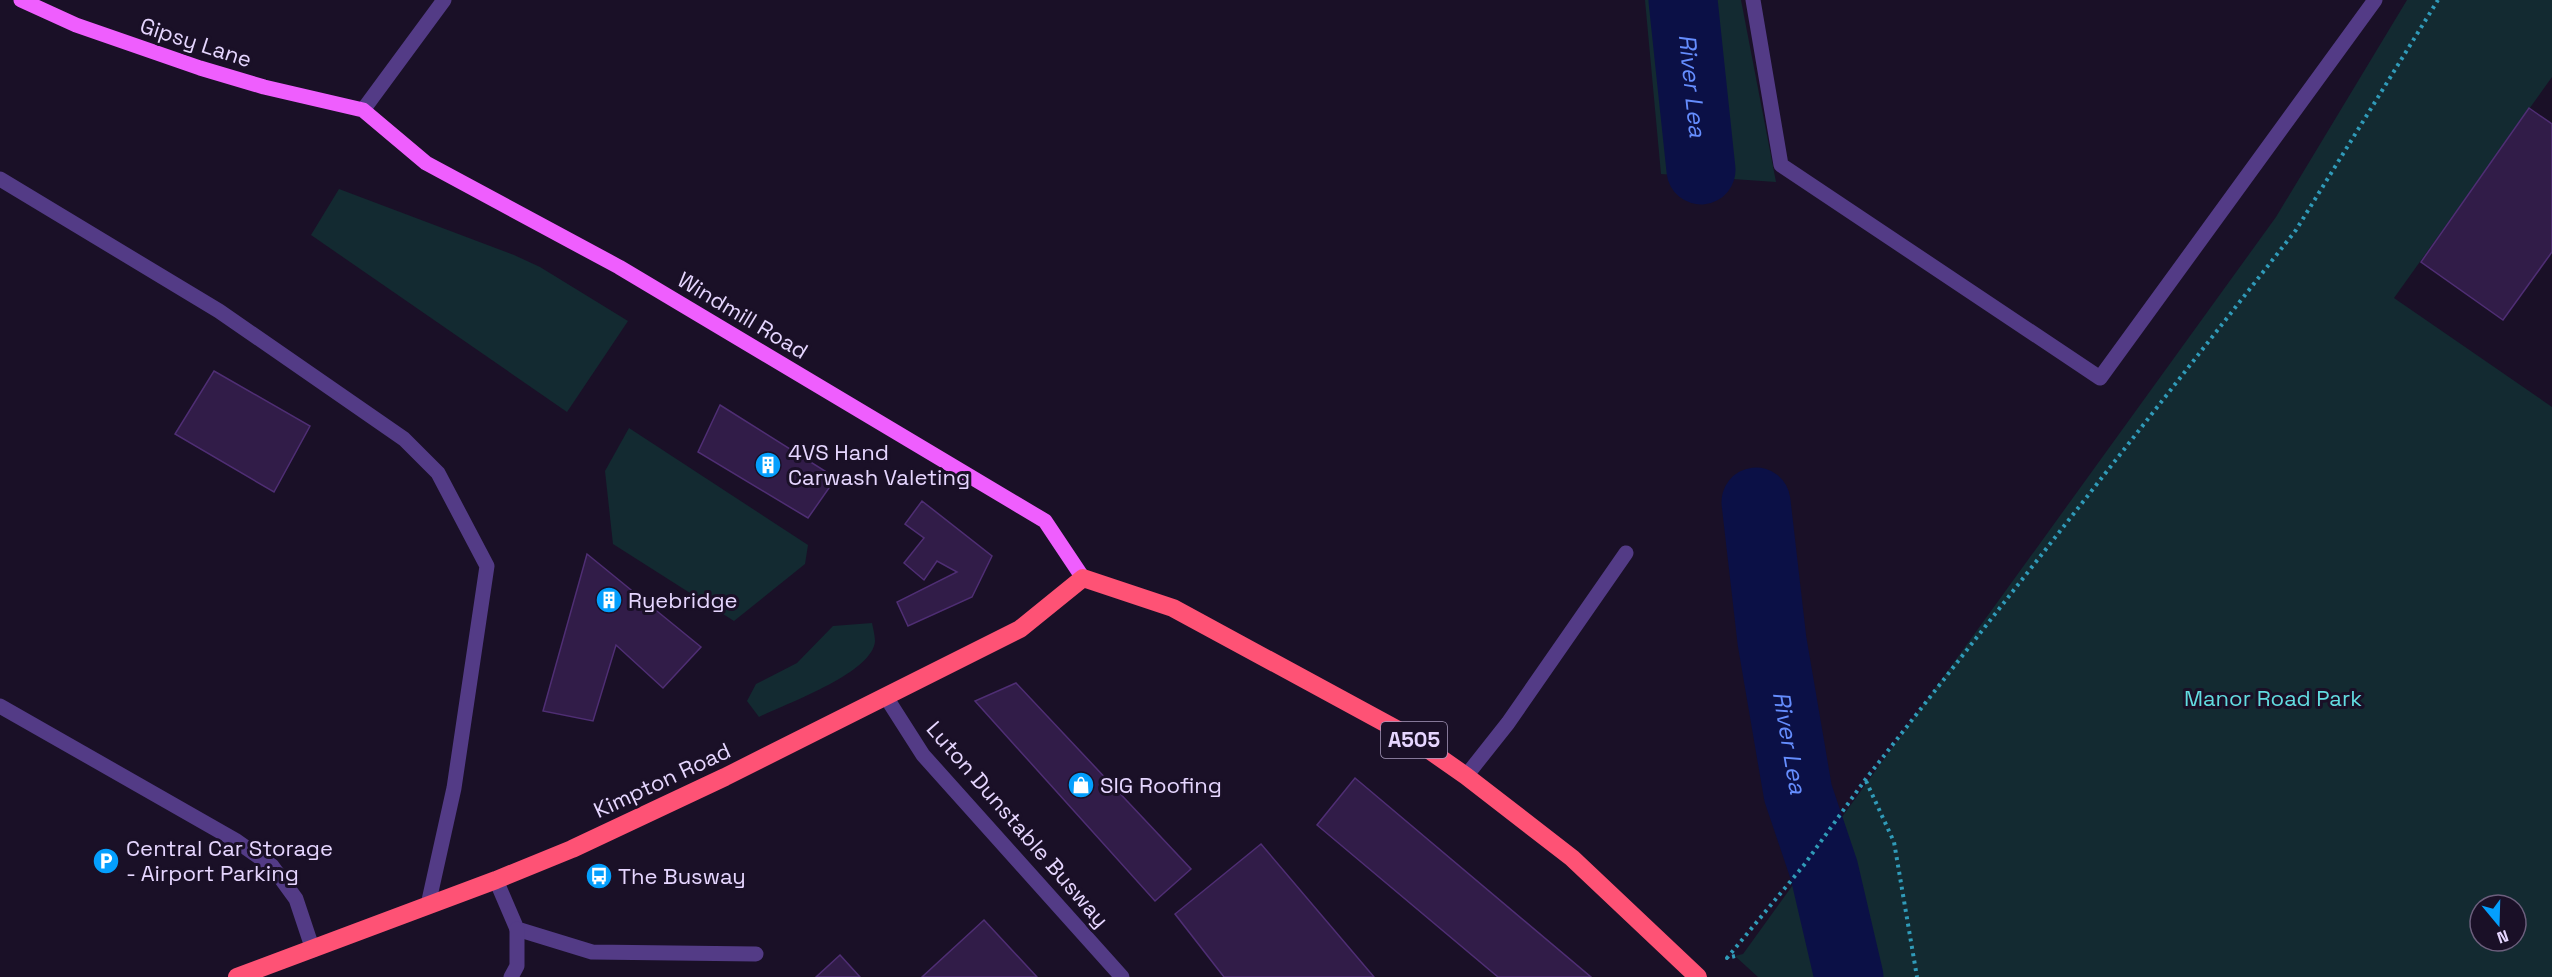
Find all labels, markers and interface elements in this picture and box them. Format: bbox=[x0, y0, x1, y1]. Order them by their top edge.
street label: Gipsy Lane bbox=[137, 11, 255, 73]
water label: River Lea bbox=[1672, 32, 1713, 139]
street label: Windmill Road bbox=[673, 265, 813, 365]
place label: 4VS Hand Carwash Valeting bbox=[788, 438, 970, 491]
building icon: 4VS Hand Carwash Valeting bbox=[753, 450, 783, 480]
building icon: Ryebridge bbox=[594, 585, 624, 615]
place label: Ryebridge bbox=[628, 586, 738, 614]
park label: Manor Road Park bbox=[2184, 684, 2362, 712]
water label: River Lea bbox=[1766, 689, 1814, 797]
street label: Luton Dunstable Busway bbox=[921, 715, 1115, 933]
road number: A505 bbox=[1381, 722, 1447, 758]
street label: Kimpton Road bbox=[589, 736, 735, 824]
shop icon: SIG Roofing bbox=[1066, 770, 1096, 800]
place label: SIG Roofing bbox=[1100, 771, 1222, 799]
place label: Central Car Storage - Airport Parking bbox=[126, 834, 333, 887]
parking icon: Central Car Storage - Airport Parking bbox=[91, 846, 121, 876]
bus stop icon: The Busway bbox=[584, 861, 614, 891]
place label: The Busway bbox=[618, 862, 746, 890]
north arrow bbox=[2468, 893, 2528, 953]
text: N bbox=[2494, 925, 2511, 948]

